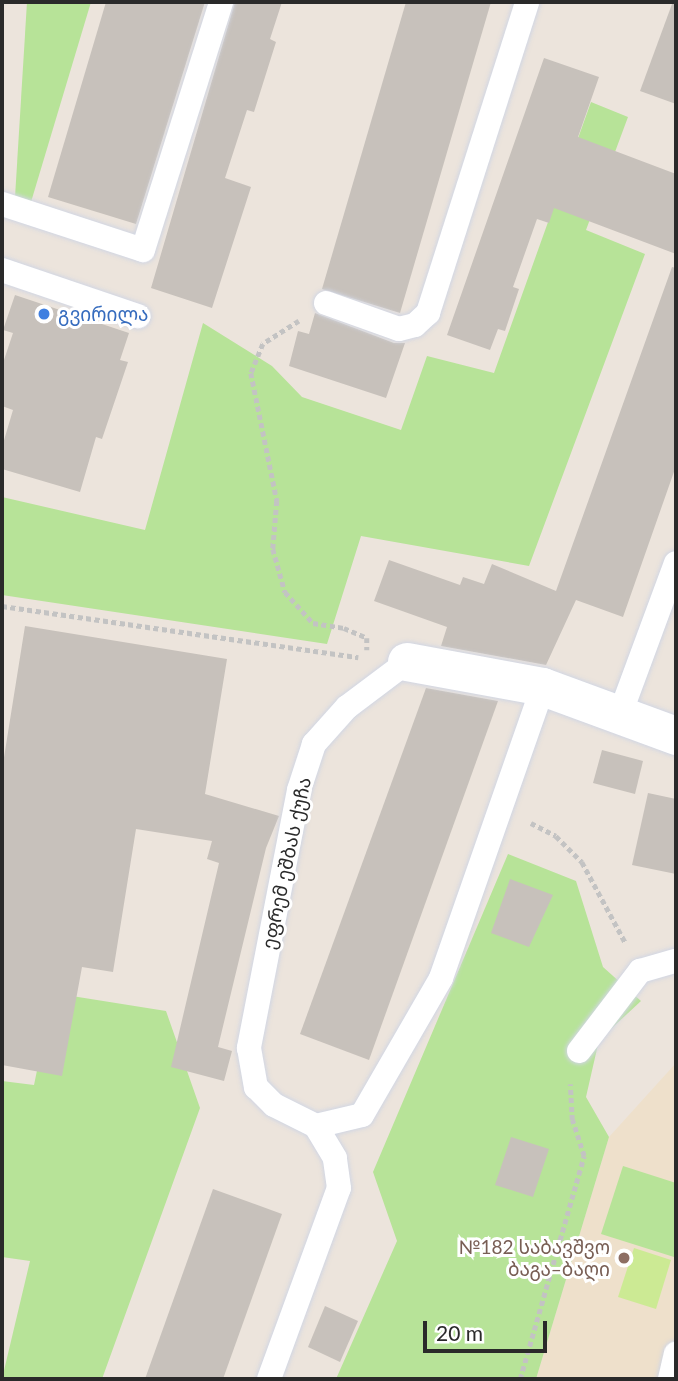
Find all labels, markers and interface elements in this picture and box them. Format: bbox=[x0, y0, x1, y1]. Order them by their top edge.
place label: გვირილა bbox=[58, 303, 149, 325]
marker: გვირილა bbox=[36, 306, 52, 322]
street label: ეფრემ ეშბას ქუჩა bbox=[257, 775, 315, 951]
place label: №182 საბავშვო ბაგა–ბაღი bbox=[459, 1236, 610, 1280]
marker: №182 საბავშვო ბაგა–ბაღი bbox=[616, 1250, 632, 1266]
scale bar bbox=[426, 1308, 550, 1352]
text: 20 m bbox=[436, 1320, 483, 1345]

